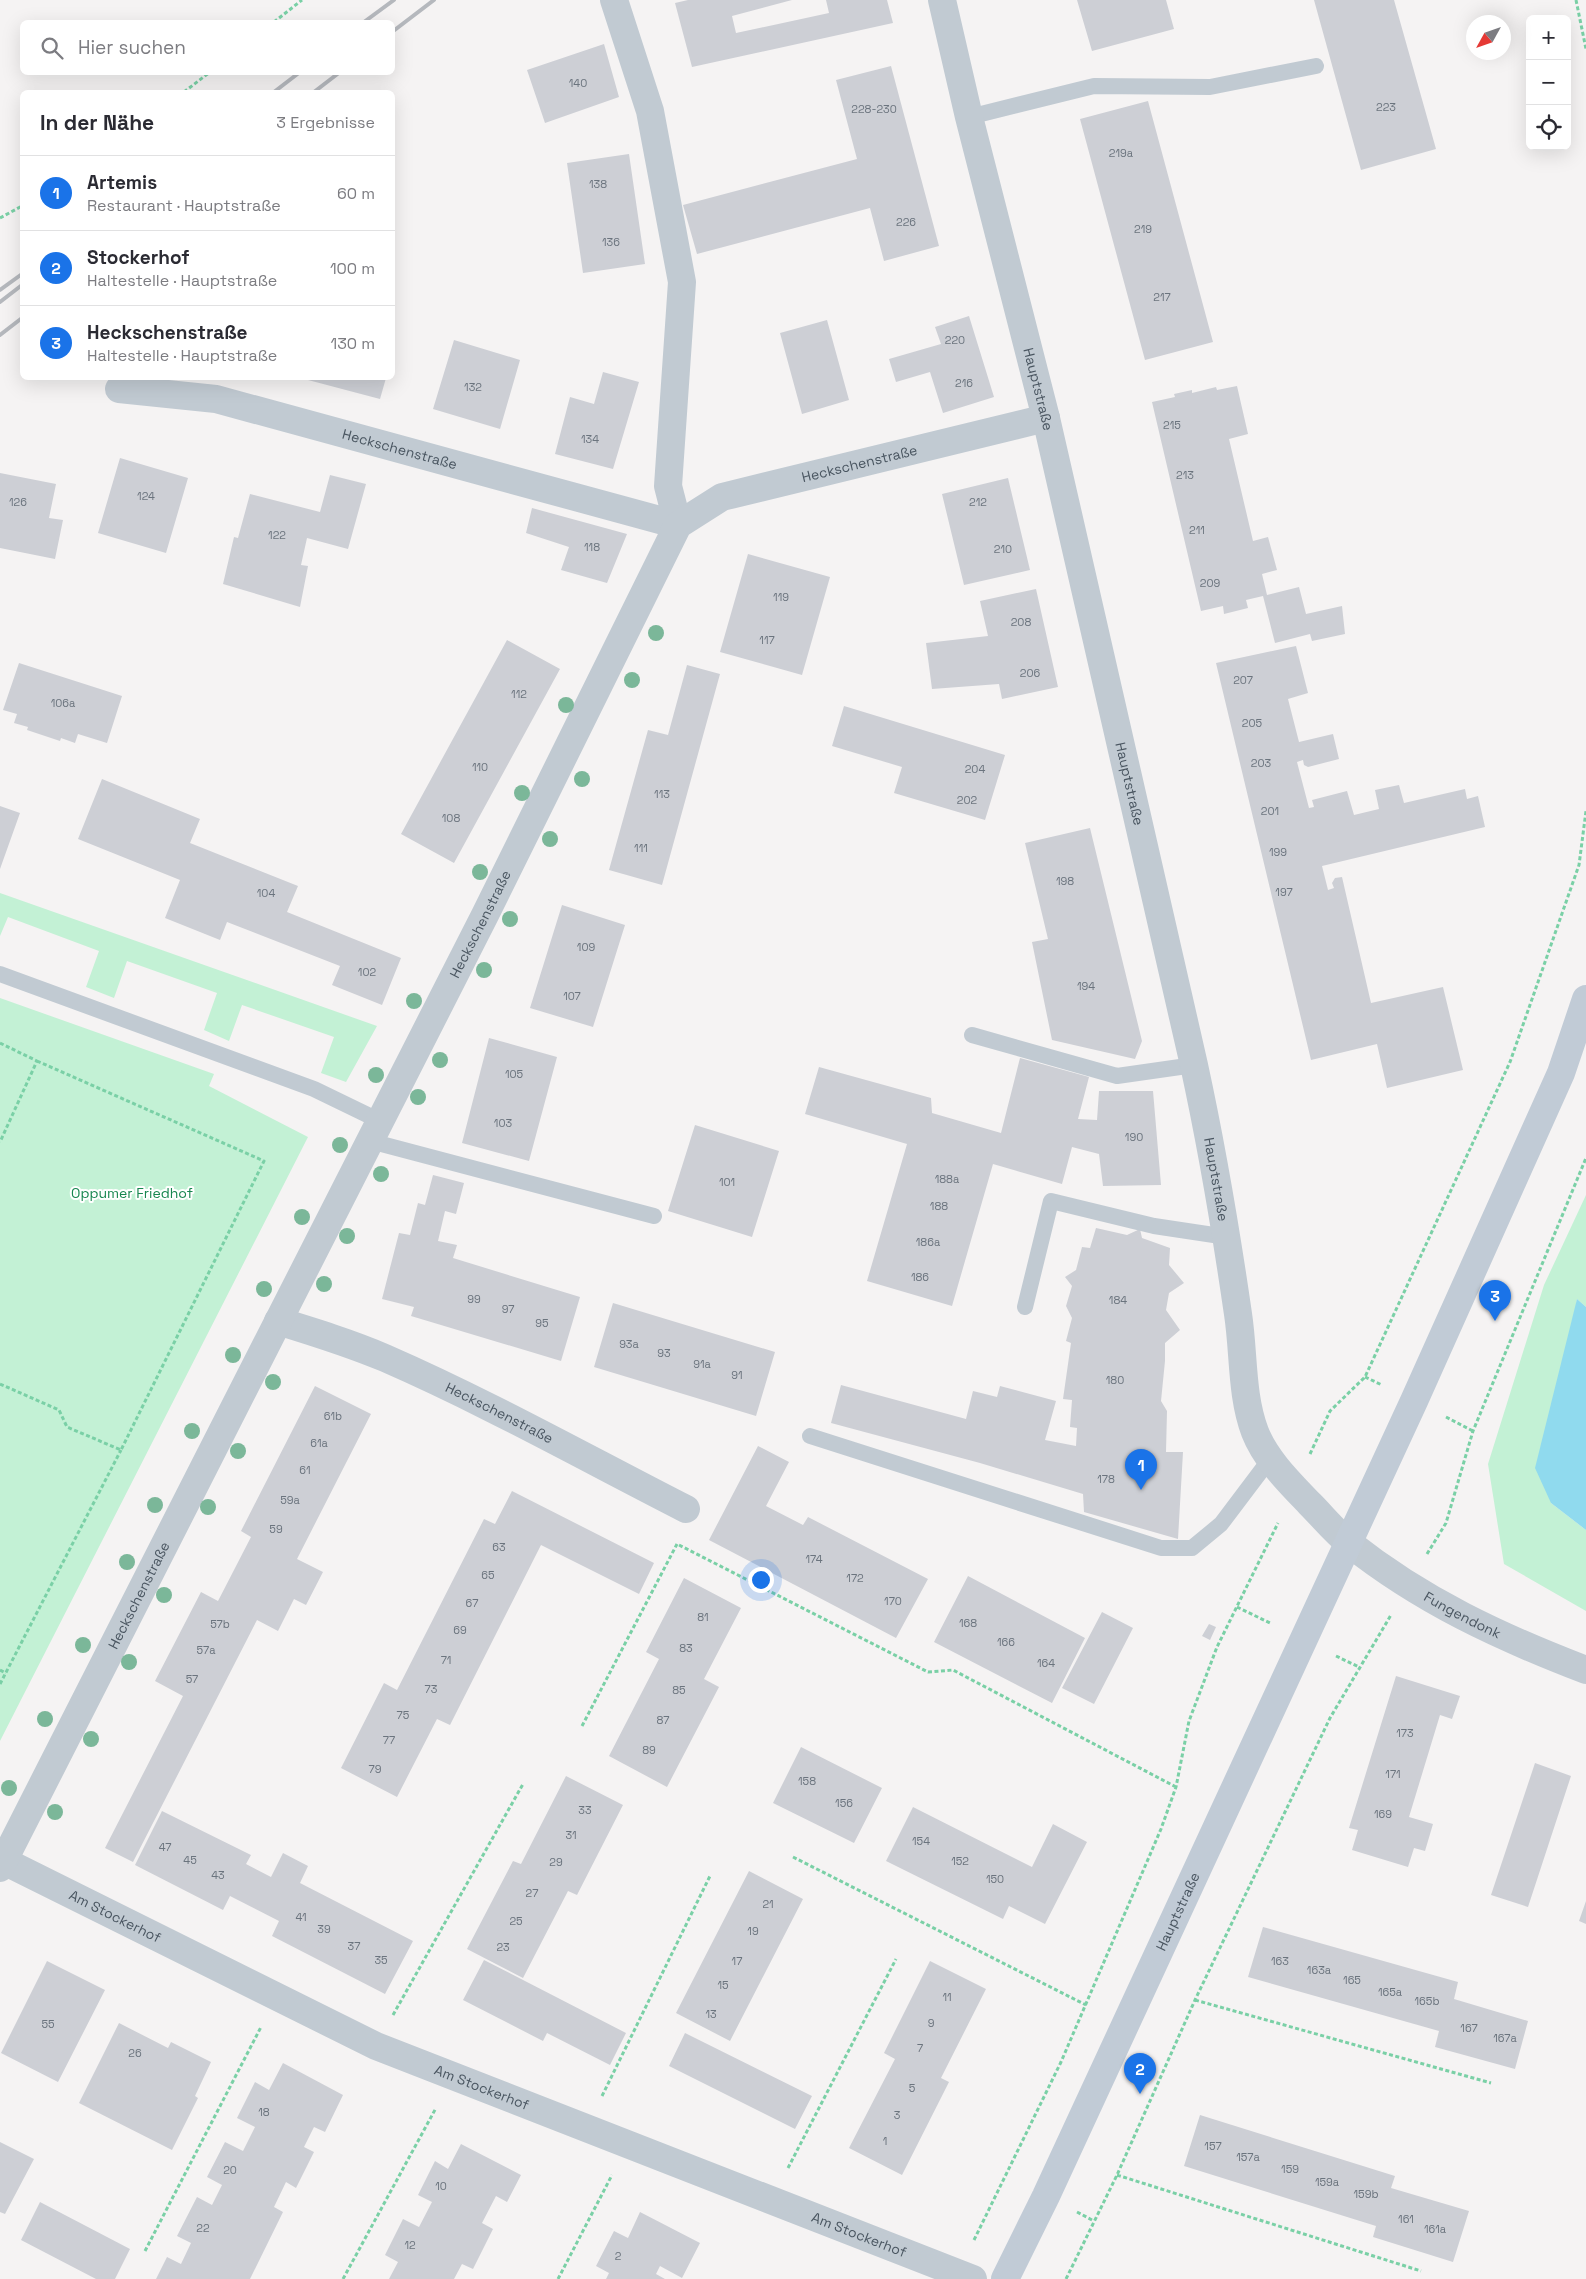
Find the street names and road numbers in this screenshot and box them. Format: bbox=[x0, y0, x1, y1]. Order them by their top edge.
street label: Hauptstraße bbox=[1019, 346, 1058, 432]
street label: Heckschenstraße bbox=[340, 425, 459, 473]
street label: Heckschenstraße bbox=[800, 441, 919, 486]
street label: Hauptstraße bbox=[1111, 740, 1148, 827]
street label: Heckschenstraße bbox=[445, 867, 515, 981]
street label: Hauptstraße bbox=[1200, 1136, 1233, 1223]
street label: Heckschenstraße bbox=[443, 1378, 556, 1447]
street label: Heckschenstraße bbox=[104, 1538, 174, 1652]
street label: Fungendonk bbox=[1421, 1587, 1504, 1643]
street label: Hauptstraße bbox=[1152, 1869, 1204, 1954]
street label: Am Stockerhof bbox=[66, 1886, 164, 1947]
street label: Am Stockerhof bbox=[432, 2061, 532, 2114]
street label: Am Stockerhof bbox=[809, 2208, 909, 2261]

